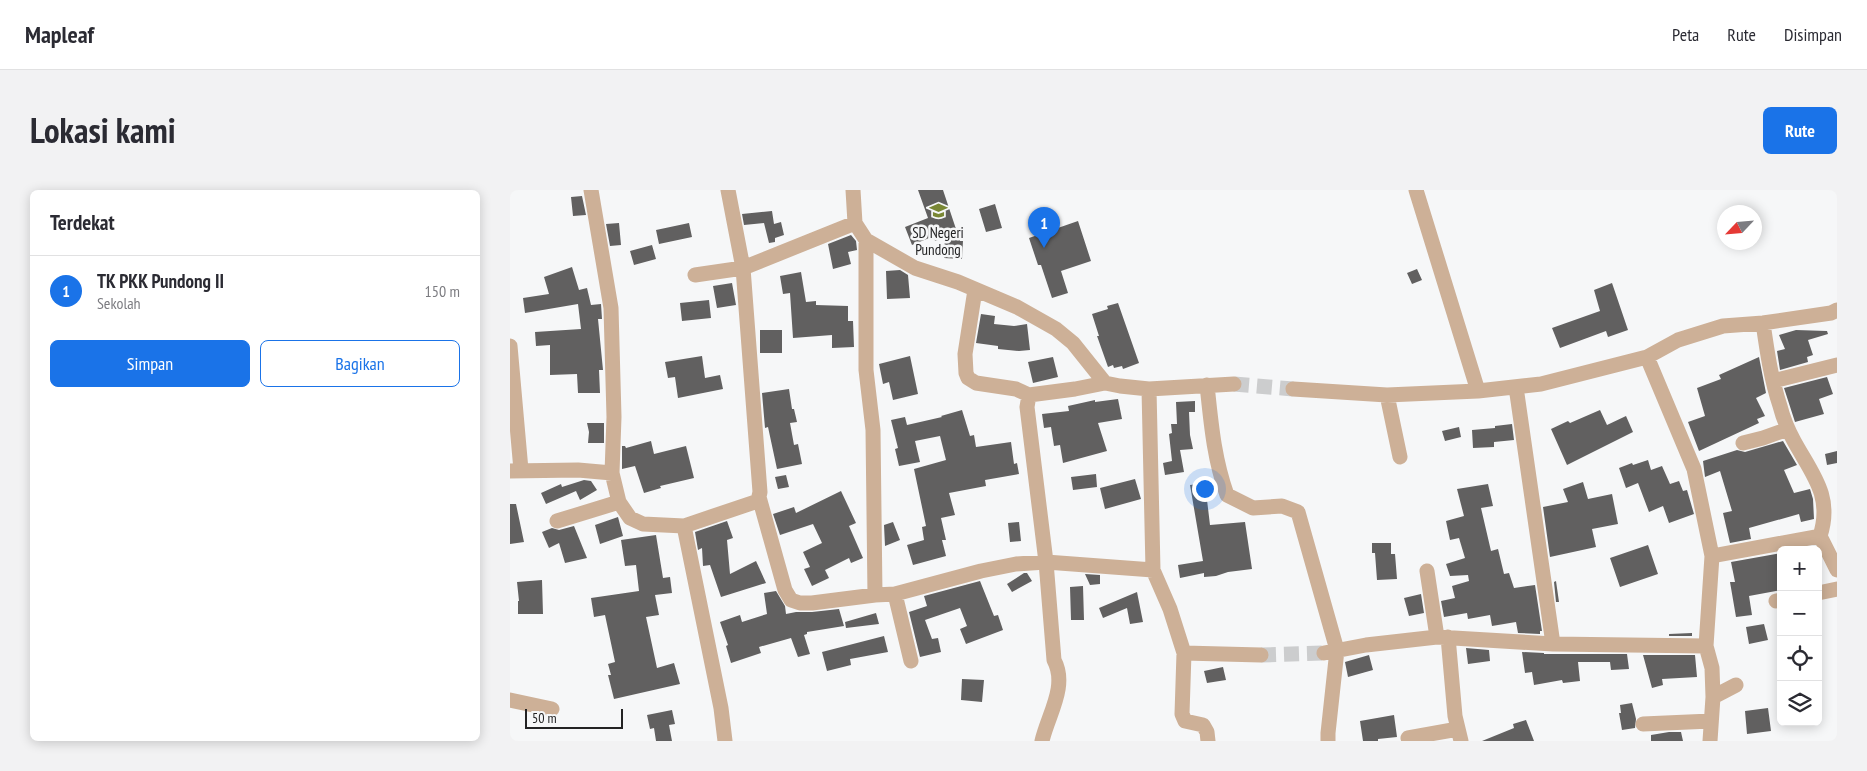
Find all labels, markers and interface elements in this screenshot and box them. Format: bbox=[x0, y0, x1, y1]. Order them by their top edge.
text: Mapleaf bbox=[25, 19, 94, 50]
text: Peta bbox=[1672, 23, 1699, 46]
text: Rute bbox=[1727, 23, 1756, 46]
text: Disimpan bbox=[1784, 23, 1842, 46]
text: Lokasi kami bbox=[30, 107, 176, 153]
button: Rute bbox=[1763, 107, 1837, 154]
school or university icon: SD Negeri Pundong bbox=[928, 201, 948, 221]
north arrow bbox=[1717, 205, 1762, 250]
pin: 1 bbox=[1028, 207, 1060, 248]
text: Terdekat bbox=[50, 209, 115, 236]
place label: SD Negeri Pundong bbox=[912, 223, 964, 259]
text: TK PKK Pundong II bbox=[97, 269, 224, 293]
text: 1 bbox=[62, 281, 70, 301]
text: 150 m bbox=[425, 281, 460, 301]
text: Sekolah bbox=[97, 293, 141, 313]
button: Simpan bbox=[50, 340, 250, 387]
button: Bagikan bbox=[260, 340, 460, 387]
your location bbox=[1192, 476, 1218, 502]
map controls bbox=[1777, 546, 1822, 726]
button: + bbox=[1777, 546, 1822, 591]
button: − bbox=[1777, 591, 1822, 636]
button: locate bbox=[1777, 636, 1822, 681]
button: layers bbox=[1777, 681, 1822, 726]
scale bar bbox=[525, 706, 622, 729]
text: 50 m bbox=[532, 709, 557, 727]

